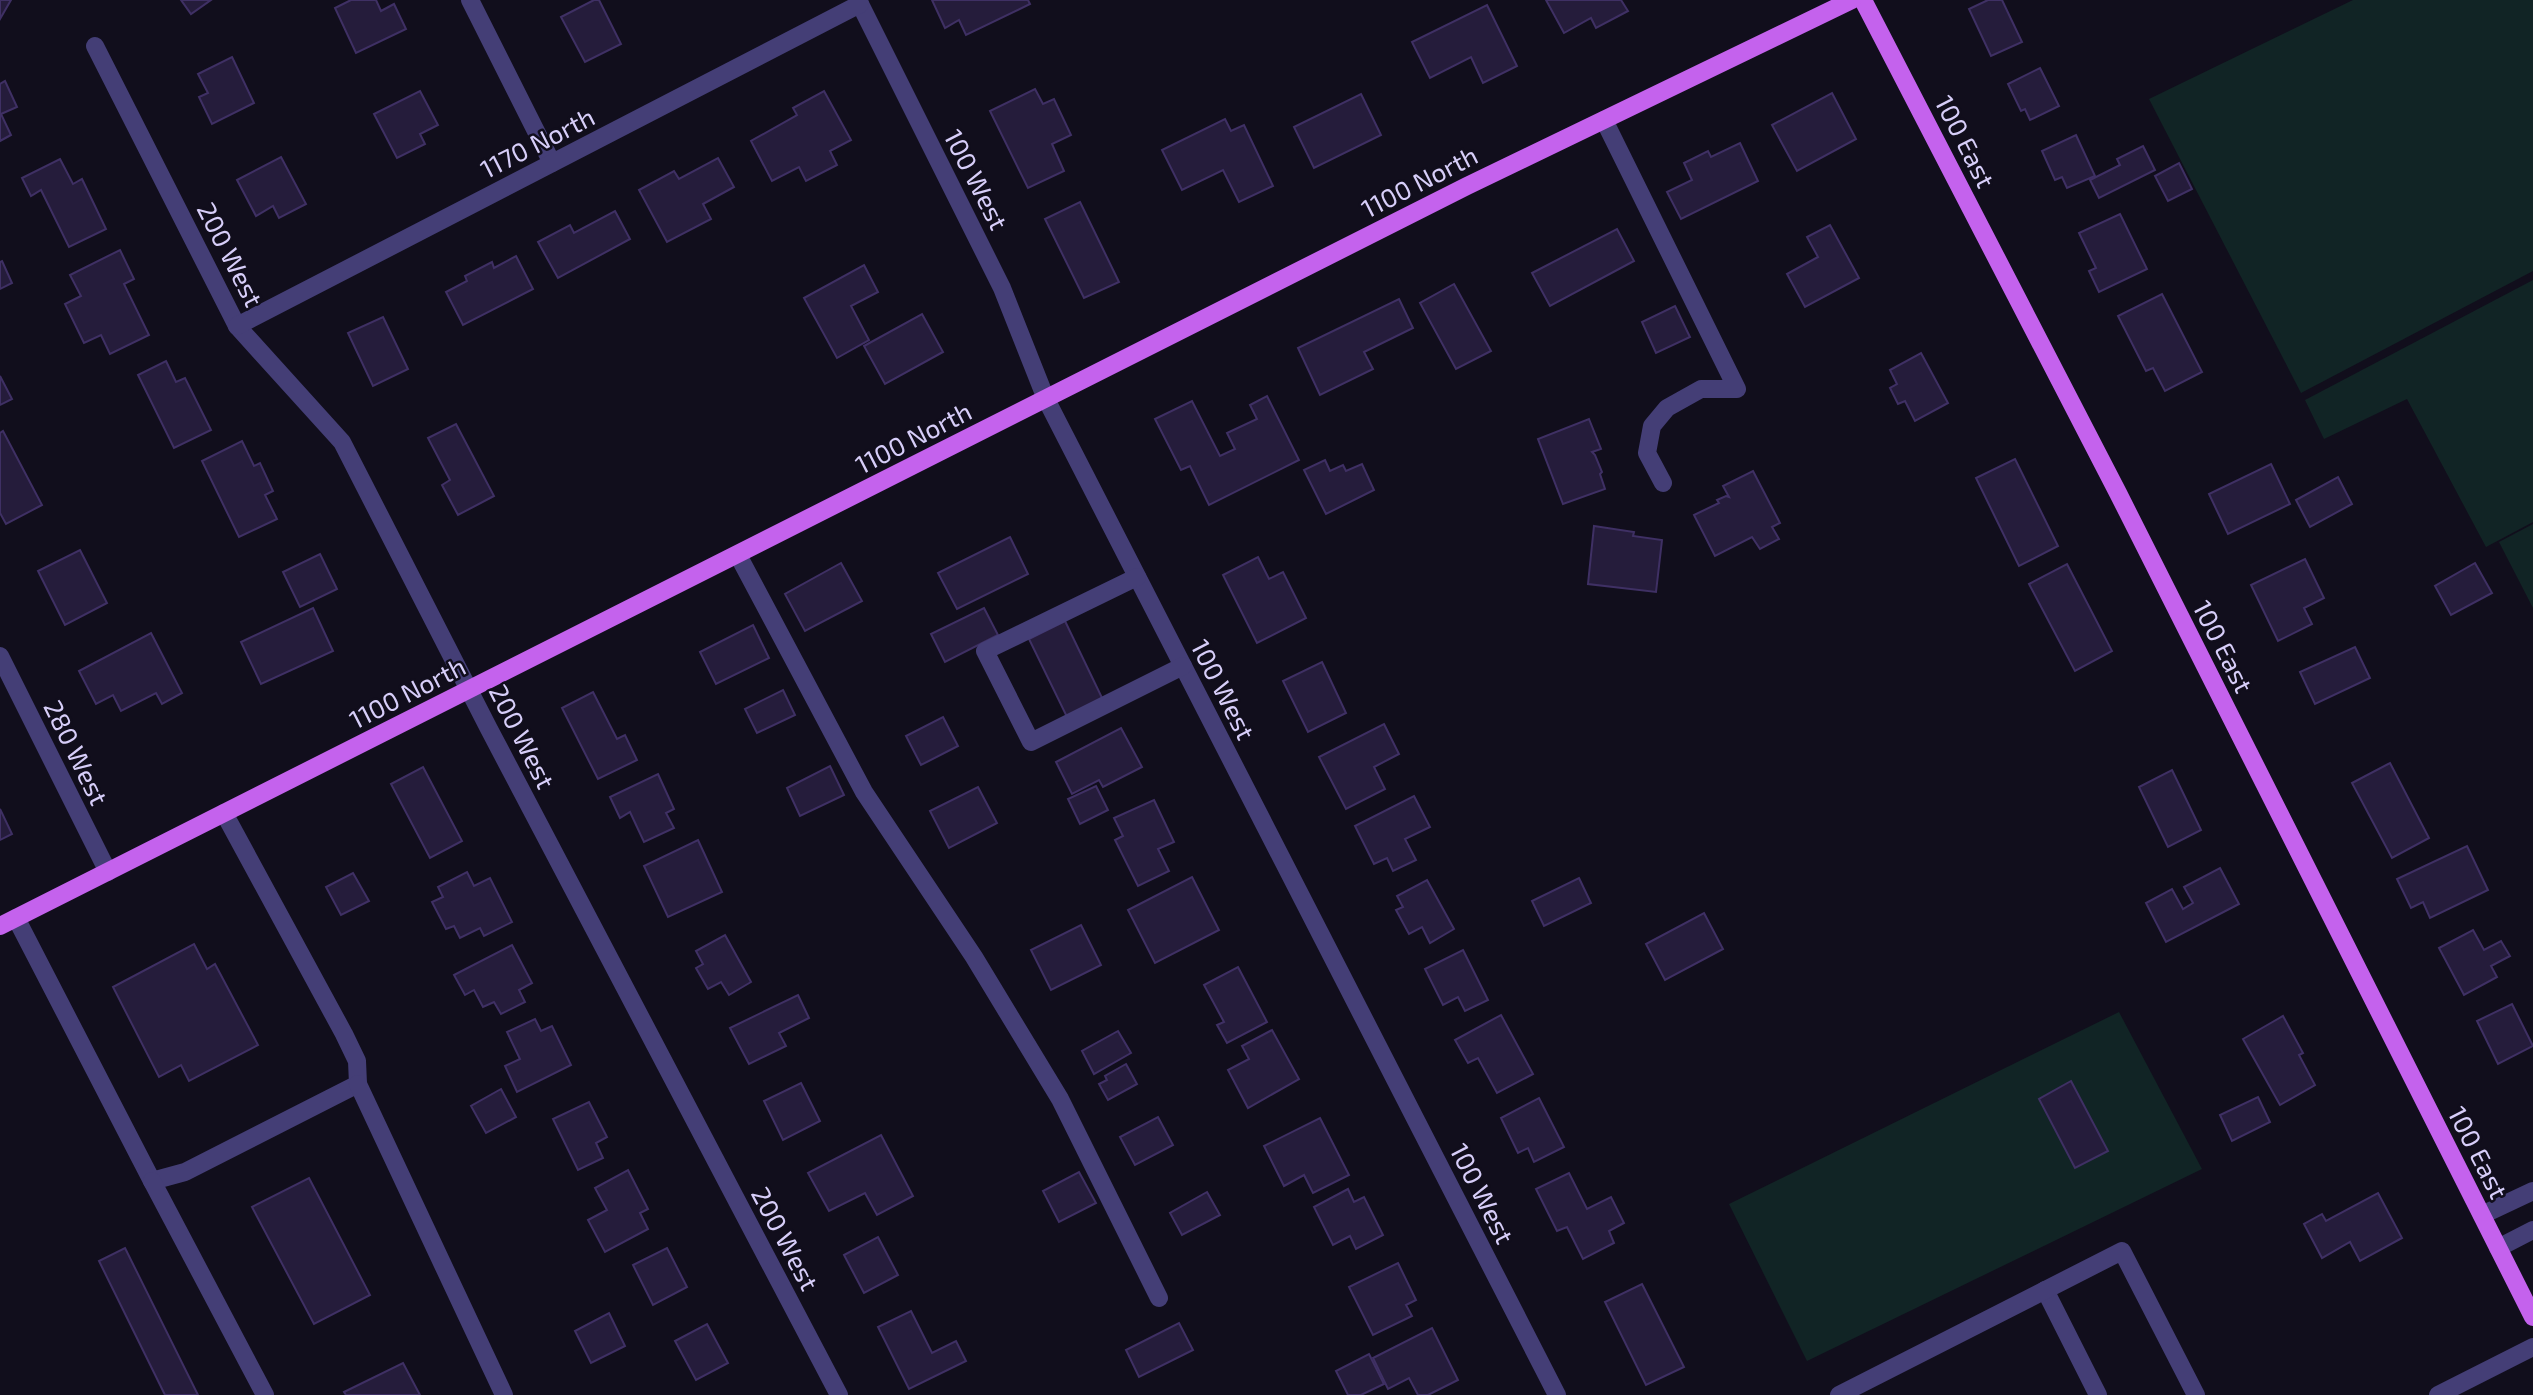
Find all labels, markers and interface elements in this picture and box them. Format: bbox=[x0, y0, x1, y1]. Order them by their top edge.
street label: 100 East bbox=[1930, 90, 2002, 192]
street label: 1170 North bbox=[475, 100, 599, 184]
street label: 100 West bbox=[939, 124, 1015, 234]
street label: 1100 North bbox=[1356, 138, 1482, 224]
street label: 200 West bbox=[192, 197, 270, 311]
street label: 1100 North bbox=[850, 394, 976, 480]
street label: 100 East bbox=[2188, 595, 2260, 697]
street label: 100 West bbox=[1186, 634, 1262, 744]
street label: 1100 North bbox=[344, 649, 470, 735]
street label: 200 West bbox=[484, 679, 562, 793]
street label: 280 West bbox=[38, 695, 116, 810]
street label: 100 East bbox=[2443, 1101, 2515, 1203]
street label: 100 West bbox=[1445, 1138, 1521, 1248]
street label: 200 West bbox=[746, 1181, 826, 1295]

